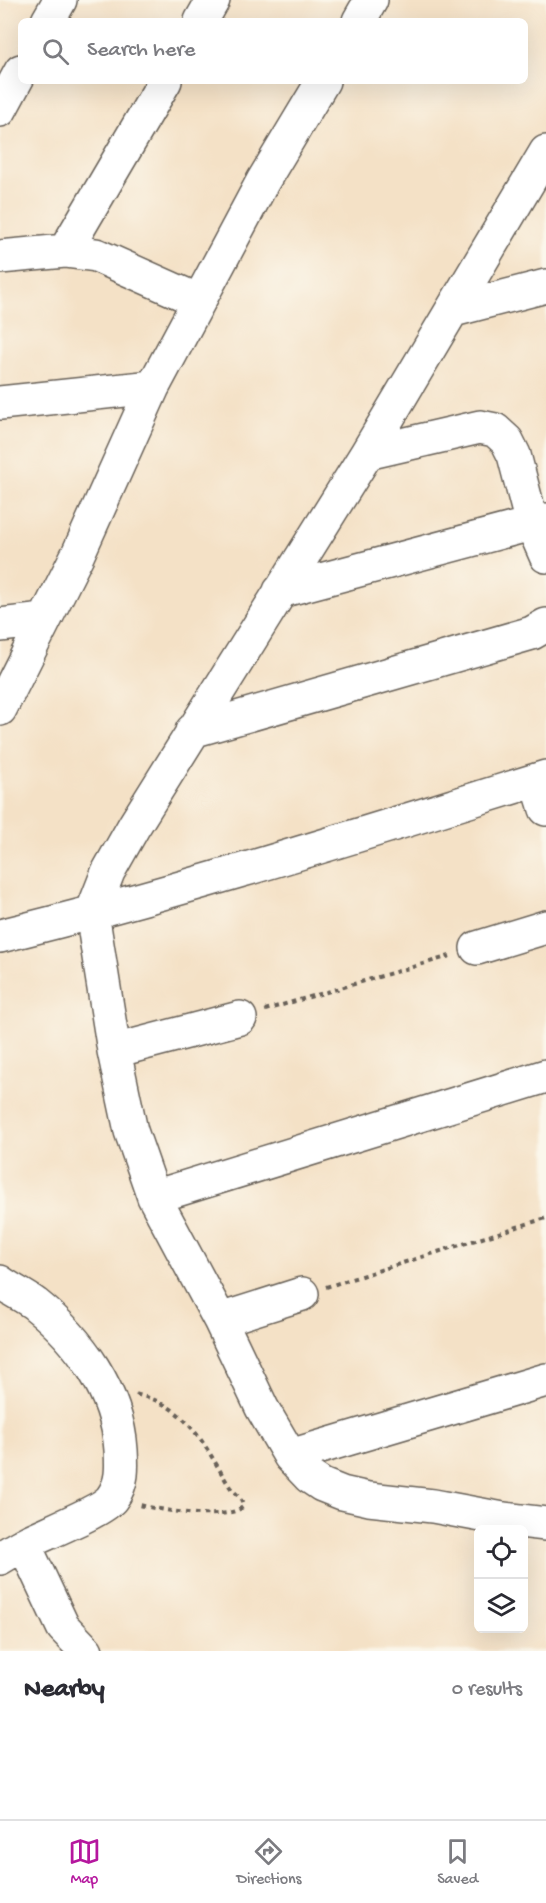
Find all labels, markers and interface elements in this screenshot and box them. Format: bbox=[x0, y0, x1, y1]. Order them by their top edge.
search box bbox=[18, 18, 528, 84]
icon: search bbox=[39, 35, 72, 68]
text: Search here bbox=[87, 38, 195, 64]
map controls bbox=[474, 1525, 528, 1633]
button: locate bbox=[474, 1525, 528, 1579]
button: layers bbox=[474, 1579, 528, 1633]
text: Nearby bbox=[24, 1675, 105, 1706]
text: 0 results bbox=[452, 1679, 522, 1702]
tab: Map bbox=[68, 1835, 101, 1890]
tab: Directions bbox=[236, 1835, 302, 1890]
tab: Saved bbox=[437, 1835, 478, 1890]

